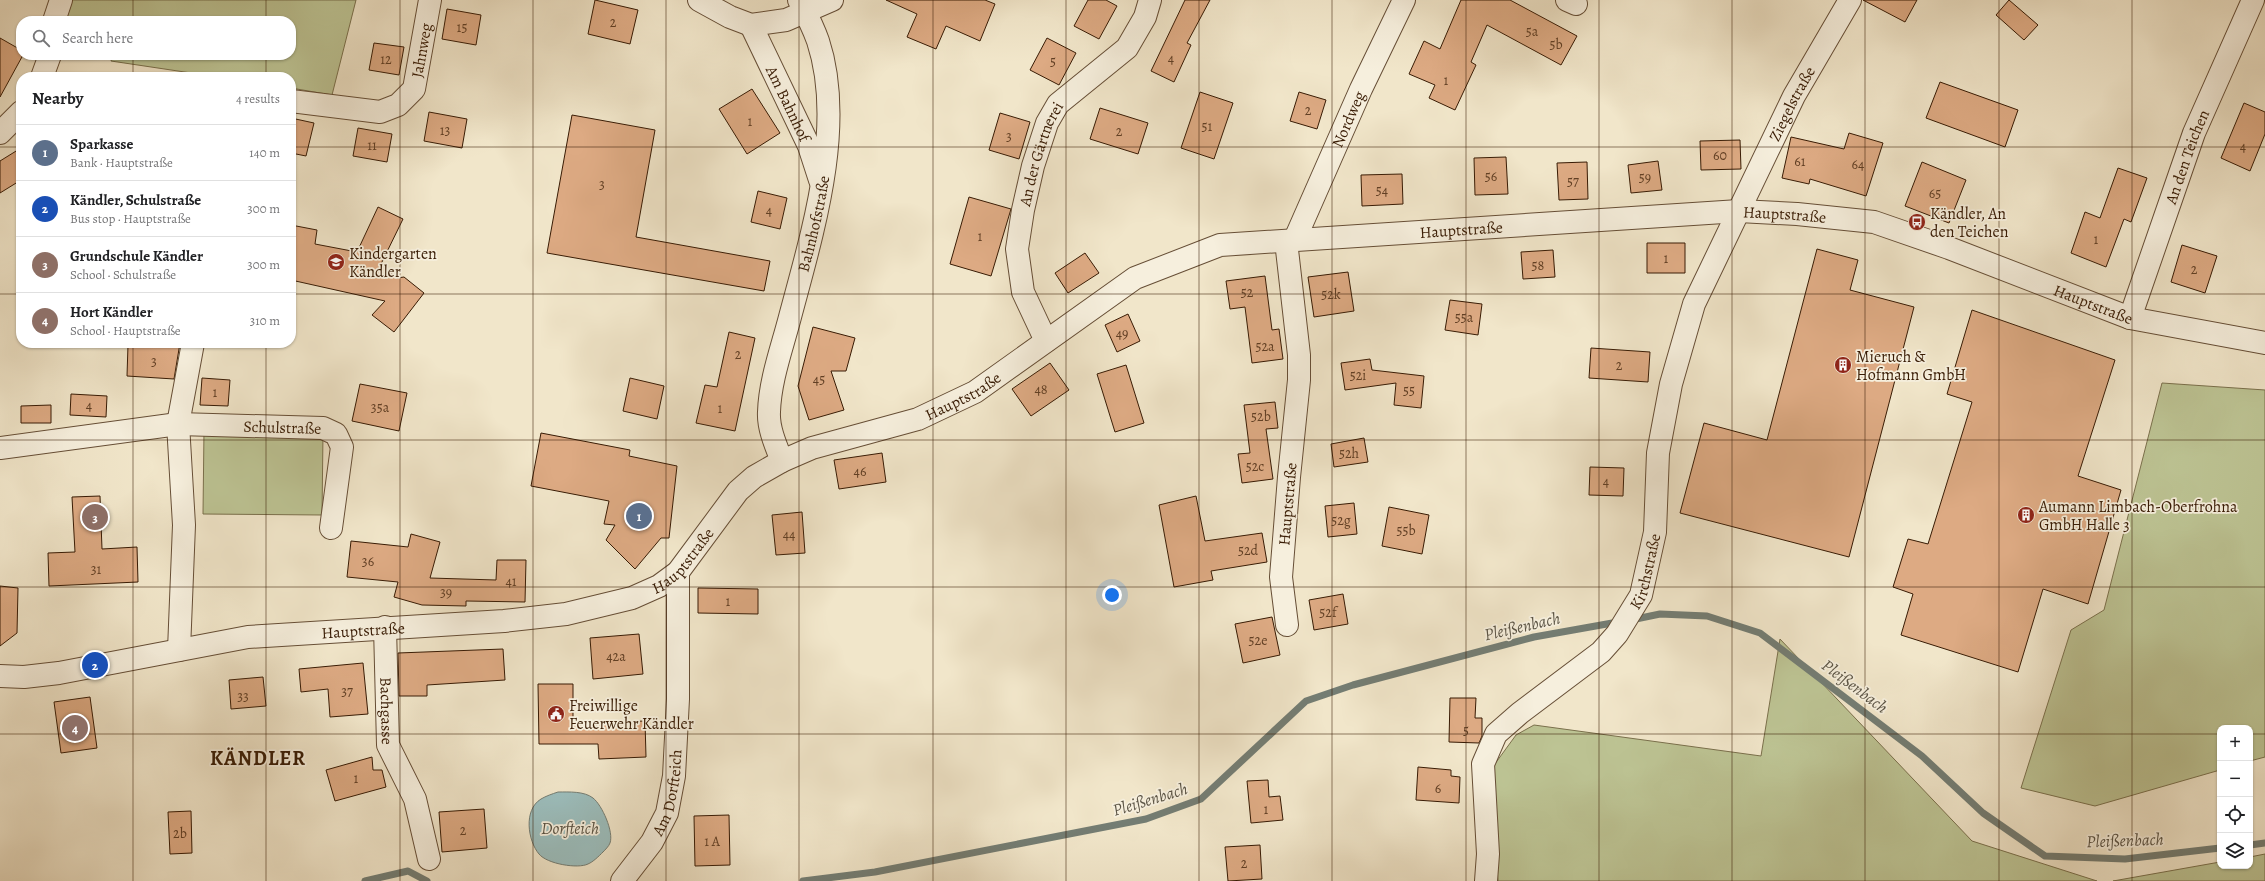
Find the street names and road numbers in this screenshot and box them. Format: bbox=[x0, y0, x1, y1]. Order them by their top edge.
street label: Jahnweg bbox=[406, 21, 438, 80]
street label: Am Bahnhof bbox=[760, 61, 816, 148]
street label: Ziegelstraße bbox=[1764, 63, 1821, 145]
street label: Nordweg bbox=[1327, 88, 1371, 151]
street label: An der Gärtnerei bbox=[1014, 98, 1069, 209]
street label: An den Teichen bbox=[2160, 106, 2215, 208]
street label: Bahnhofstraße bbox=[793, 174, 835, 274]
street label: Hauptstraße bbox=[1742, 201, 1827, 229]
street label: Hauptstraße bbox=[1419, 216, 1504, 244]
street label: Hauptstraße bbox=[2050, 279, 2136, 330]
street label: Hauptstraße bbox=[922, 367, 1006, 426]
street label: Schulstraße bbox=[243, 416, 322, 440]
street label: Hauptstraße bbox=[1273, 462, 1303, 547]
street label: Hauptstraße bbox=[649, 523, 719, 600]
street label: Kirchstraße bbox=[1625, 532, 1666, 614]
street label: Hauptstraße bbox=[321, 617, 405, 644]
street label: Bachgasse bbox=[374, 677, 398, 745]
street label: Am Dorfteich bbox=[647, 748, 687, 841]

